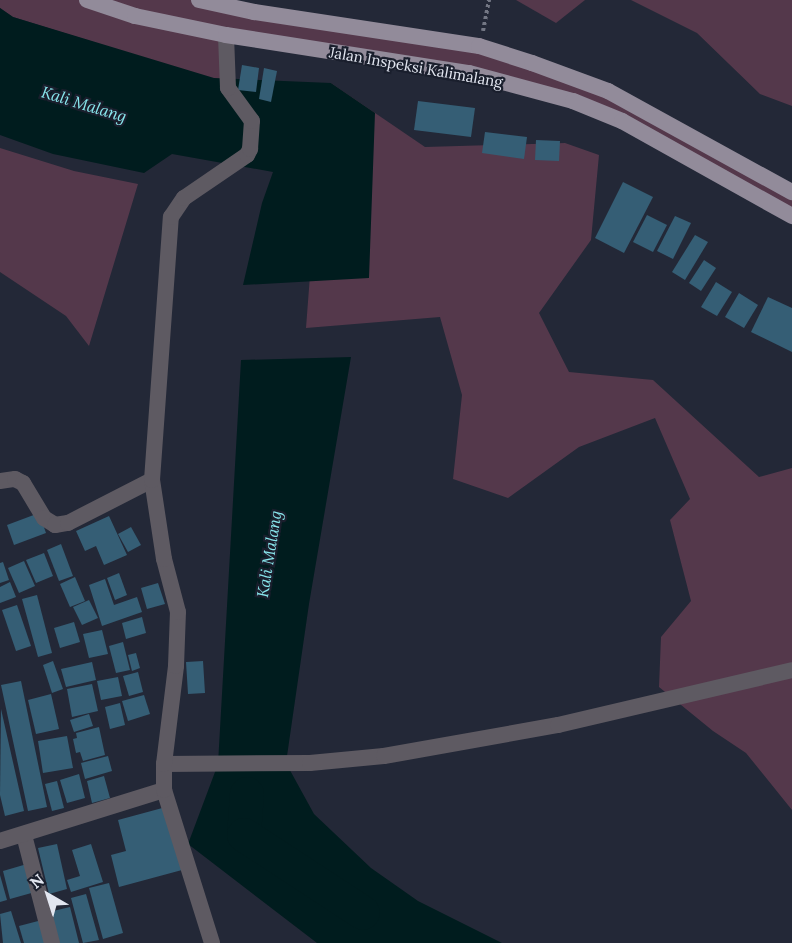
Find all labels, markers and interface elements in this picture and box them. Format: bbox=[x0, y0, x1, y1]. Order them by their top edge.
street label: Jalan Inspeksi Kalimalang bbox=[328, 43, 504, 91]
water label: Kali Malang bbox=[39, 82, 129, 126]
water label: Kali Malang bbox=[253, 509, 285, 599]
north arrow bbox=[18, 865, 78, 925]
text: N bbox=[26, 869, 48, 893]

